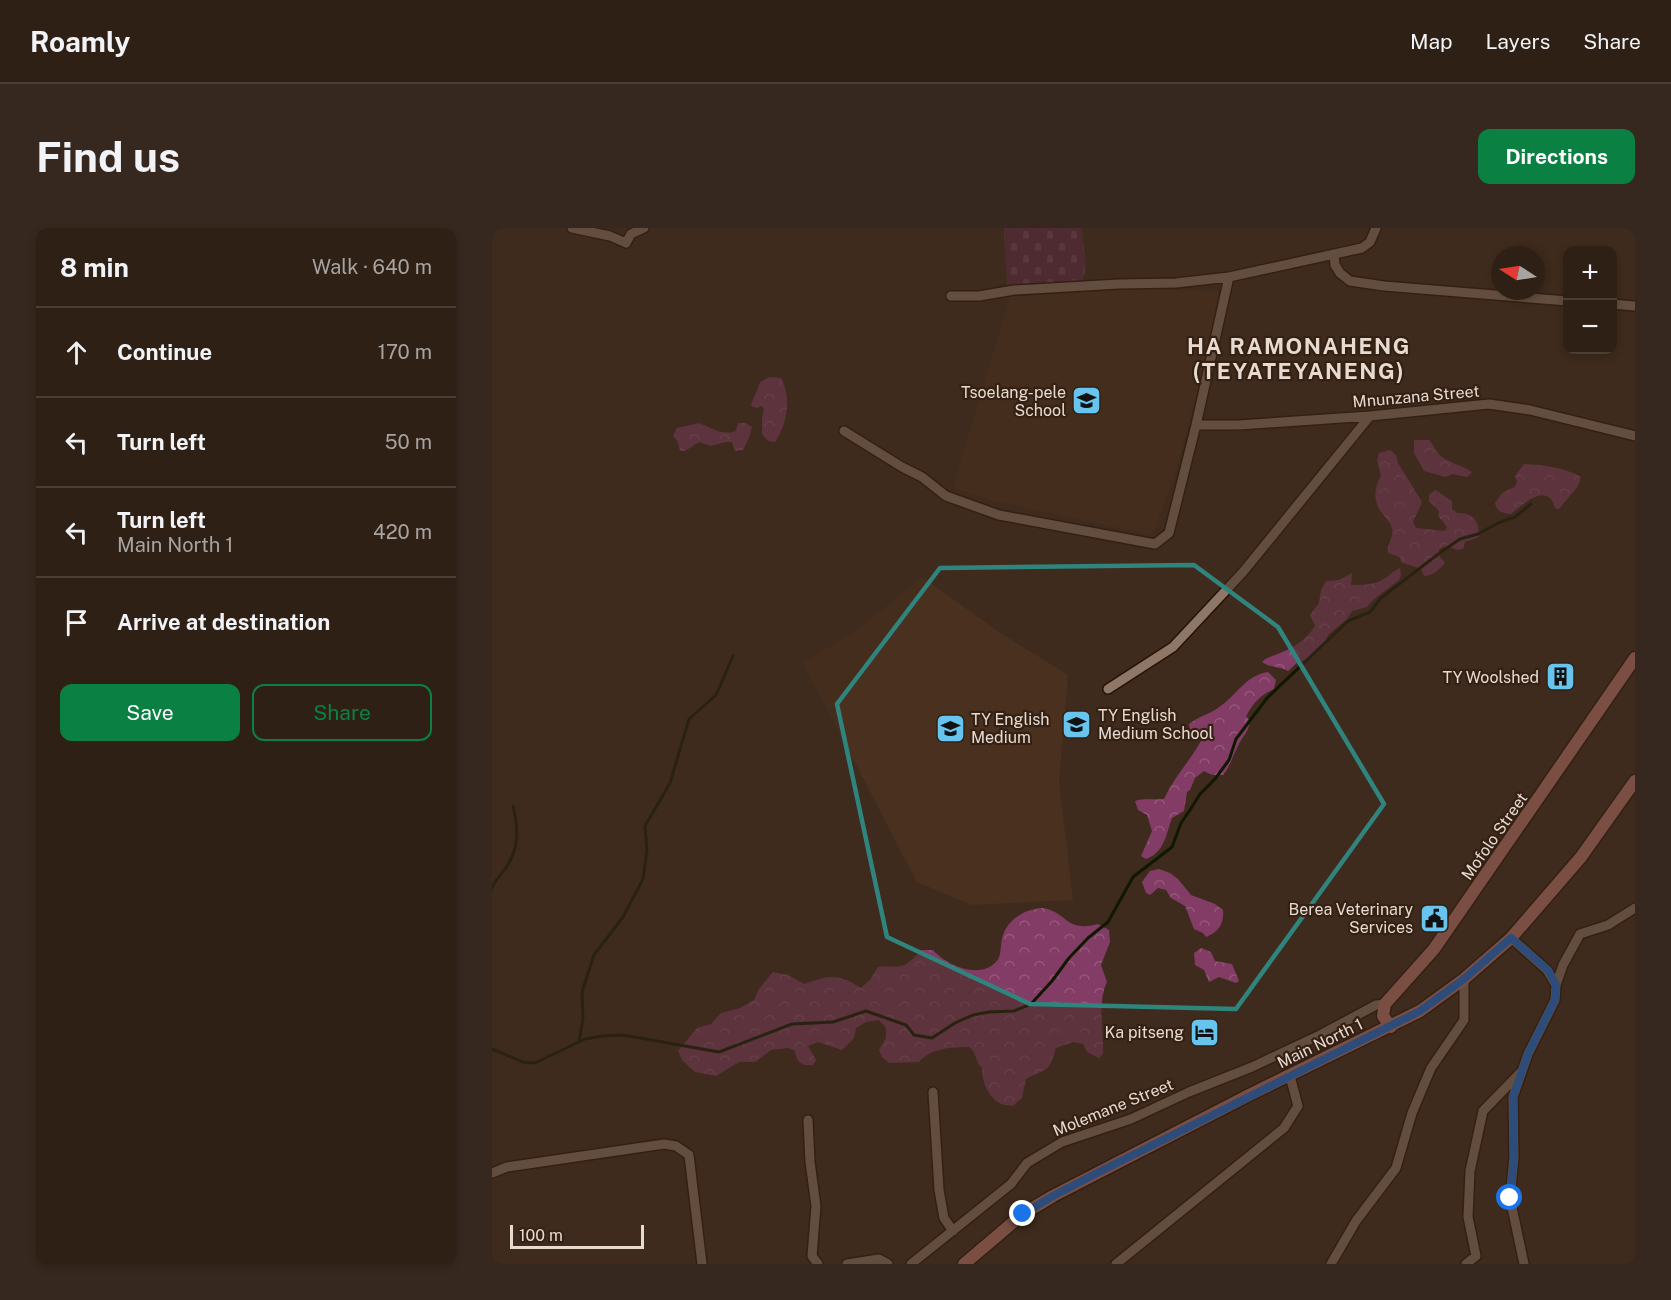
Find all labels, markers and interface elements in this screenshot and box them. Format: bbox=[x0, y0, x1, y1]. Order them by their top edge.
text: Roamly bbox=[30, 25, 130, 58]
text: Map bbox=[1410, 29, 1453, 54]
text: Layers bbox=[1486, 29, 1550, 54]
text: Share bbox=[1583, 29, 1641, 54]
button: Directions bbox=[1478, 129, 1635, 184]
text: Find us bbox=[36, 132, 180, 181]
north arrow bbox=[1491, 246, 1545, 300]
map controls bbox=[1563, 246, 1617, 354]
button: + bbox=[1563, 246, 1617, 300]
text: 8 min bbox=[60, 252, 129, 283]
text: Walk · 640 m bbox=[312, 255, 432, 279]
button: − bbox=[1563, 300, 1617, 354]
district label: HA RAMONAHENG (TEYATEYANENG) bbox=[1187, 333, 1411, 384]
icon: ahead bbox=[60, 336, 93, 369]
text: Continue bbox=[117, 339, 212, 365]
text: 170 m bbox=[378, 340, 432, 364]
street label: Mnunzana Street bbox=[1352, 381, 1480, 412]
place label: Tsoelang-pele School bbox=[961, 383, 1066, 420]
school or university icon: Tsoelang-pele School bbox=[1071, 385, 1103, 417]
icon: left bbox=[60, 426, 93, 459]
text: Turn left bbox=[117, 429, 206, 455]
text: 50 m bbox=[385, 430, 432, 454]
text: Turn left bbox=[117, 507, 206, 533]
icon: left bbox=[60, 516, 93, 549]
text: 420 m bbox=[373, 520, 432, 544]
text: Main North 1 bbox=[117, 533, 233, 557]
icon: arrive bbox=[60, 606, 93, 639]
text: Arrive at destination bbox=[117, 609, 330, 635]
building icon: TY Woolshed bbox=[1544, 661, 1576, 693]
place label: TY Woolshed bbox=[1443, 668, 1539, 687]
button: Save bbox=[60, 684, 240, 741]
button: Share bbox=[252, 684, 432, 741]
place label: TY English Medium School bbox=[1098, 706, 1213, 743]
school or university icon: TY English Medium School bbox=[1061, 708, 1093, 740]
place label: TY English Medium bbox=[971, 710, 1050, 747]
school or university icon: TY English Medium bbox=[934, 712, 966, 744]
street label: Mofolo Street bbox=[1457, 789, 1531, 884]
place label: Berea Veterinary Services bbox=[1288, 900, 1413, 937]
public building icon: Berea Veterinary Services bbox=[1418, 902, 1450, 934]
street label: Main North 1 bbox=[1274, 1015, 1366, 1072]
hotel icon: Ka pitseng bbox=[1189, 1016, 1221, 1048]
place label: Ka pitseng bbox=[1104, 1023, 1184, 1042]
street label: Molemane Street bbox=[1050, 1075, 1176, 1140]
route start bbox=[1496, 1184, 1522, 1210]
route end bbox=[1009, 1200, 1035, 1226]
scale bar bbox=[510, 1222, 644, 1250]
text: 100 m bbox=[519, 1226, 563, 1245]

